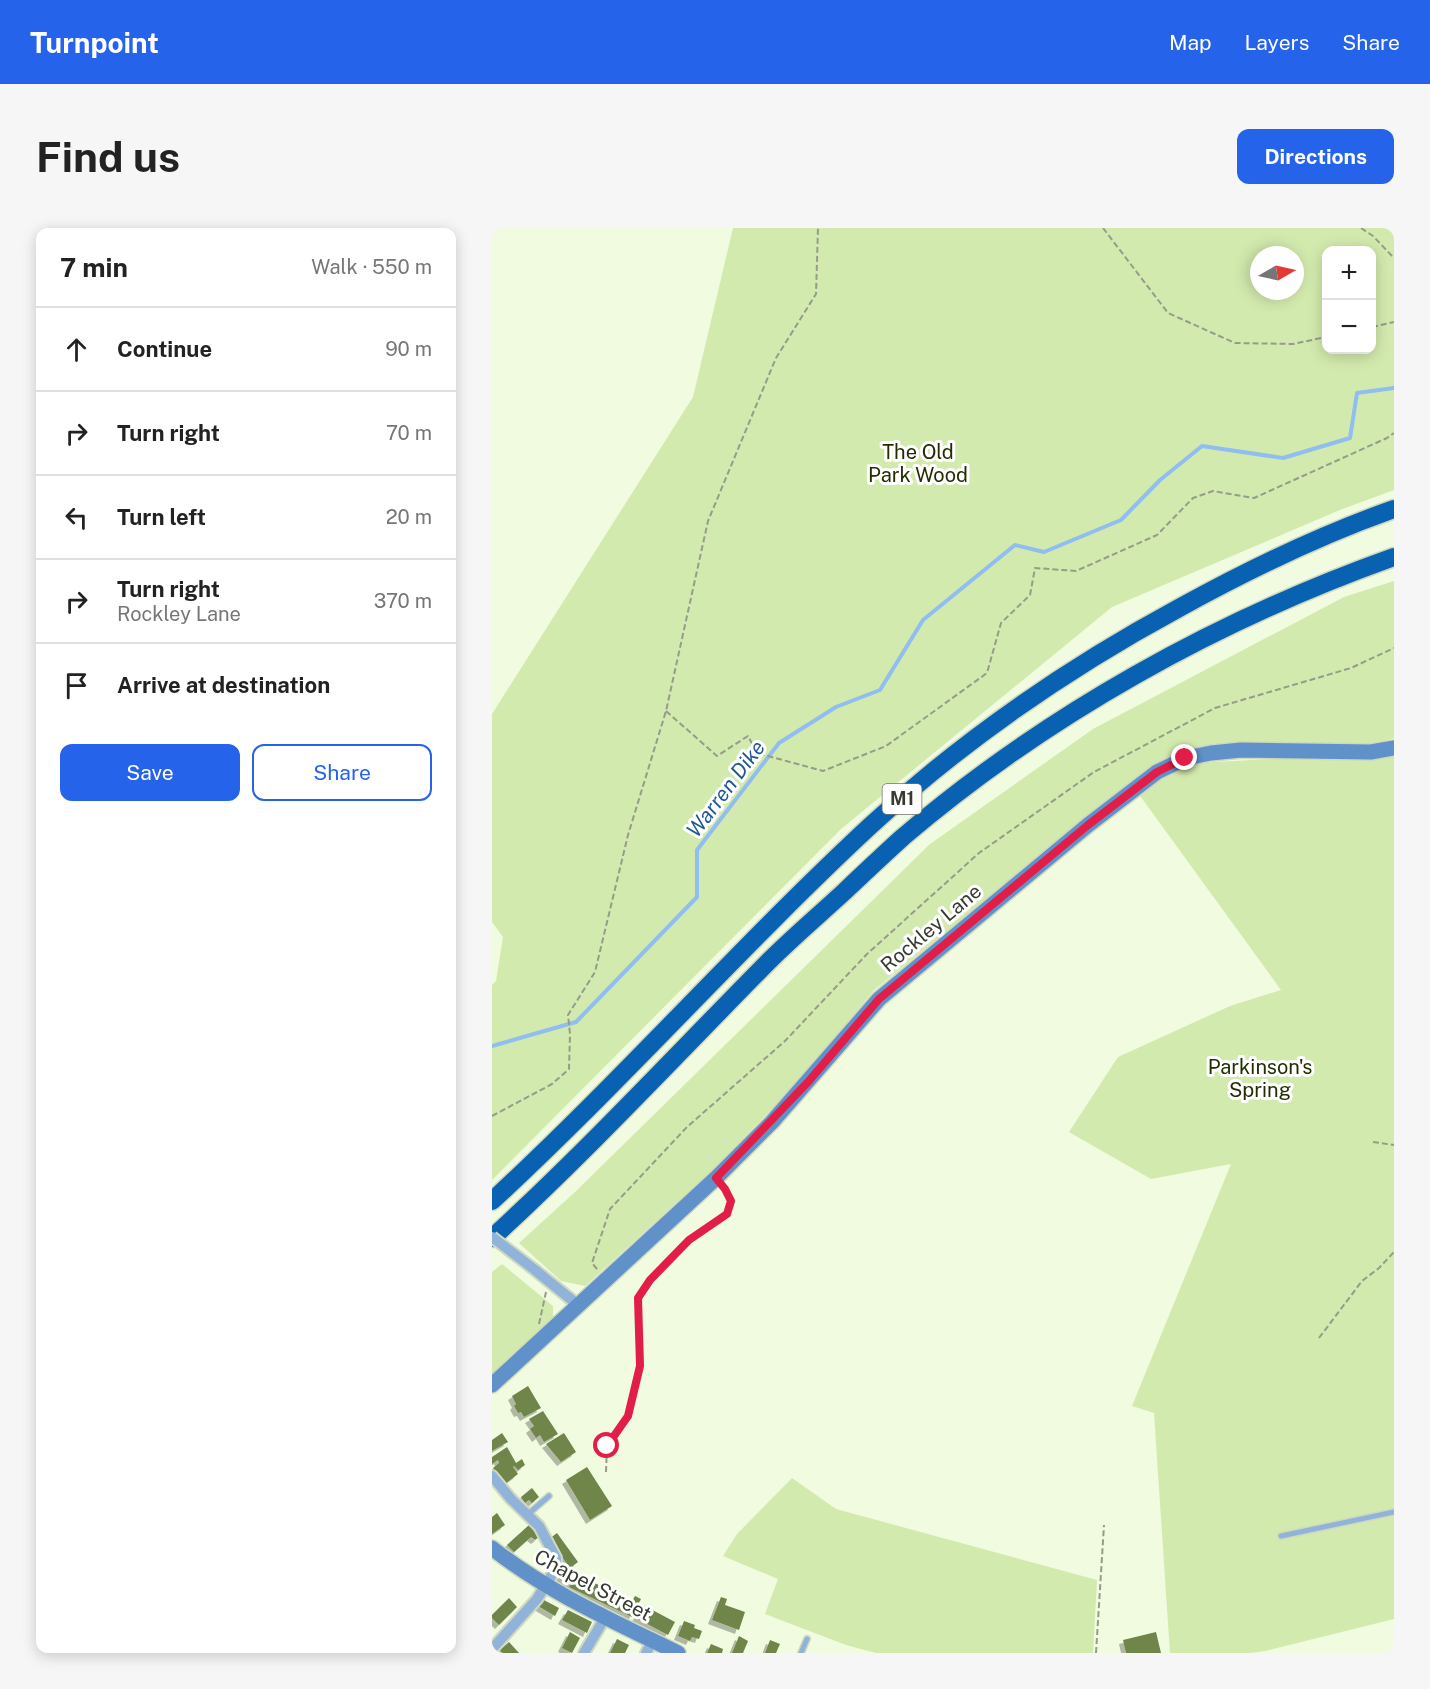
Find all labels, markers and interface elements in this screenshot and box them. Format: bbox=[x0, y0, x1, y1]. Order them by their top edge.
text: Turnpoint bbox=[30, 26, 159, 59]
text: Map bbox=[1169, 30, 1212, 55]
text: Layers bbox=[1245, 30, 1309, 55]
text: Share bbox=[1342, 30, 1400, 55]
button: Directions bbox=[1237, 129, 1394, 184]
text: Find us bbox=[36, 132, 180, 181]
north arrow bbox=[1250, 246, 1304, 300]
map controls bbox=[1322, 246, 1376, 354]
button: + bbox=[1322, 246, 1376, 300]
text: 7 min bbox=[60, 252, 128, 283]
text: Walk · 550 m bbox=[311, 255, 432, 279]
button: − bbox=[1322, 300, 1376, 354]
icon: ahead bbox=[60, 333, 93, 366]
text: Continue bbox=[117, 336, 212, 362]
text: 90 m bbox=[385, 337, 432, 361]
icon: right bbox=[60, 417, 93, 450]
text: Turn right bbox=[117, 420, 220, 446]
text: 70 m bbox=[386, 421, 432, 445]
park label: The Old Park Wood bbox=[868, 440, 968, 487]
icon: left bbox=[60, 501, 93, 534]
text: Turn left bbox=[117, 504, 206, 530]
text: 20 m bbox=[386, 505, 432, 529]
text: Turn right bbox=[117, 576, 220, 602]
icon: right bbox=[60, 585, 93, 618]
text: 370 m bbox=[374, 589, 432, 613]
text: Rockley Lane bbox=[117, 602, 241, 626]
icon: arrive bbox=[60, 669, 93, 702]
text: Arrive at destination bbox=[117, 672, 330, 698]
water label: Warren Dike bbox=[681, 735, 770, 842]
button: Save bbox=[60, 744, 240, 801]
button: Share bbox=[252, 744, 432, 801]
route end bbox=[1171, 744, 1197, 770]
road number: M1 bbox=[882, 784, 922, 814]
street label: Rockley Lane bbox=[876, 879, 986, 977]
park label: Parkinson's Spring bbox=[1208, 1055, 1312, 1102]
route start bbox=[593, 1432, 619, 1458]
street label: Chapel Street bbox=[530, 1544, 656, 1626]

